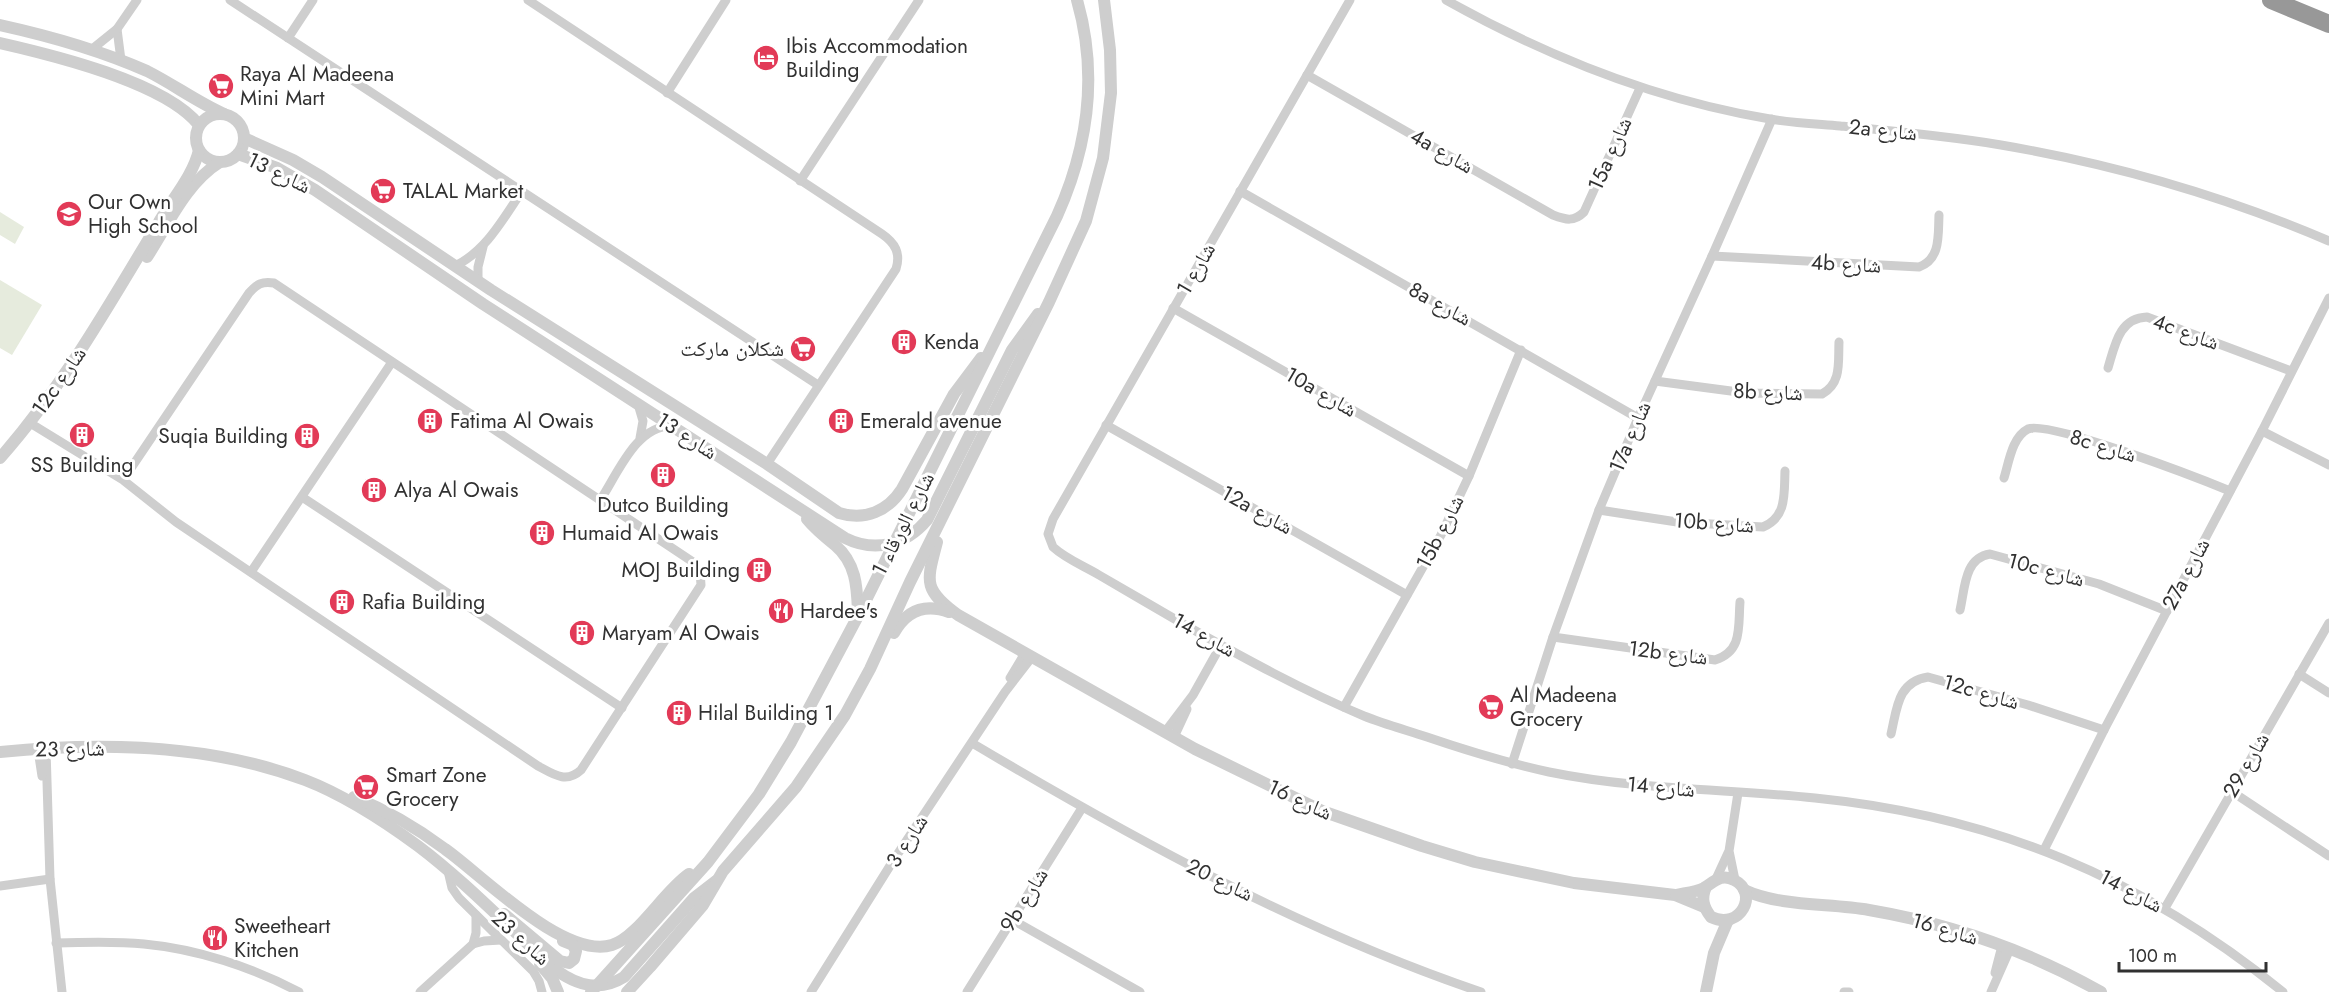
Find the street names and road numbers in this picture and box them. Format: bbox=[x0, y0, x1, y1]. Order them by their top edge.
street label: 15a شارع bbox=[1581, 112, 1639, 196]
street label: 2a شارع bbox=[1847, 112, 1919, 148]
street label: 4a شارع bbox=[1405, 121, 1479, 181]
street label: شارع 13 bbox=[242, 145, 316, 201]
street label: شارع 1 bbox=[1169, 237, 1223, 301]
street label: 4b شارع bbox=[1810, 247, 1882, 281]
street label: 8a شارع bbox=[1403, 274, 1477, 334]
street label: 4c شارع bbox=[2149, 306, 2223, 358]
street label: 12c شارع bbox=[24, 341, 94, 421]
street label: 10a شارع bbox=[1280, 359, 1362, 425]
street label: 8b شارع bbox=[1733, 376, 1803, 408]
street label: 17a شارع bbox=[1602, 397, 1658, 477]
street label: شارع 13 bbox=[651, 405, 723, 467]
street label: 8c شارع bbox=[2066, 422, 2140, 470]
street label: شارع الورقاء 1 bbox=[864, 467, 942, 581]
street label: 12a شارع bbox=[1216, 478, 1298, 542]
street label: 15b شارع bbox=[1409, 490, 1471, 574]
street label: 10b شارع bbox=[1673, 505, 1755, 541]
street label: 27a شارع bbox=[2155, 533, 2217, 615]
street label: 10c شارع bbox=[2004, 545, 2088, 595]
street label: شارع 14 bbox=[1167, 605, 1241, 665]
street label: 12b شارع bbox=[1627, 633, 1709, 673]
street label: 12c شارع bbox=[1940, 667, 2022, 717]
street label: شارع 29 bbox=[2215, 727, 2277, 803]
street label: شارع 23 bbox=[35, 733, 105, 765]
street label: شارع 14 bbox=[1626, 769, 1696, 805]
street label: شارع 16 bbox=[1263, 772, 1337, 828]
street label: شارع 3 bbox=[879, 809, 935, 873]
street label: شارع 20 bbox=[1182, 851, 1258, 909]
street label: 9b شارع bbox=[993, 862, 1055, 938]
street label: شارع 14 bbox=[2094, 862, 2168, 920]
street label: شارع 23 bbox=[485, 904, 557, 972]
street label: شارع 16 bbox=[1908, 905, 1982, 953]

